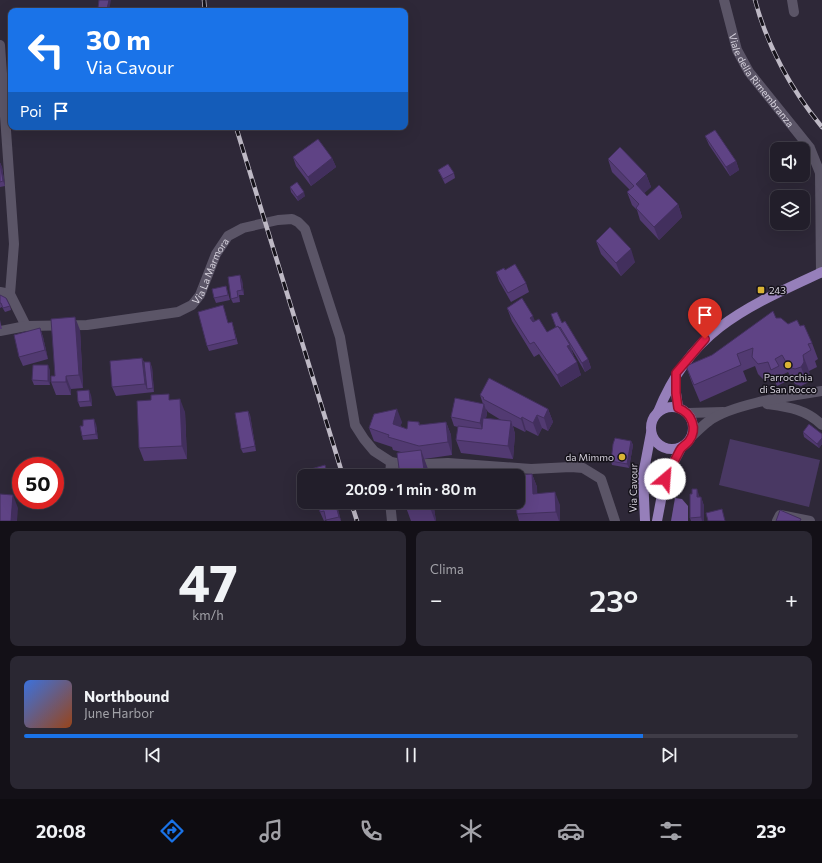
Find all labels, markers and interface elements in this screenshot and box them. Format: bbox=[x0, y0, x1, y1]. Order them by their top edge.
text: 30 m bbox=[86, 22, 151, 56]
icon: left bbox=[20, 24, 72, 76]
street label: Viale della Rimembranza bbox=[727, 32, 797, 129]
text: Via Cavour bbox=[86, 56, 174, 78]
icon: arrive bbox=[50, 100, 72, 122]
text: Poi bbox=[20, 102, 42, 120]
map controls bbox=[770, 142, 810, 230]
button: sound bbox=[770, 142, 810, 182]
button: layers bbox=[770, 190, 810, 230]
street label: Via La Marmora bbox=[189, 236, 231, 306]
place label: 243 bbox=[769, 284, 786, 296]
marker: 243 bbox=[756, 285, 766, 295]
pin bbox=[688, 298, 722, 339]
icon: arrive bbox=[694, 304, 716, 326]
marker: Parrocchia di San Rocco bbox=[783, 360, 793, 370]
place label: Parrocchia di San Rocco bbox=[759, 371, 817, 395]
place label: da Mimmo bbox=[566, 451, 614, 463]
marker: da Mimmo bbox=[617, 452, 627, 462]
speed limit sign: 50 bbox=[12, 457, 64, 509]
position arrow bbox=[644, 458, 686, 500]
street label: Via Cavour bbox=[627, 463, 639, 513]
text: 20:09 · 1 min · 80 m bbox=[346, 480, 476, 498]
text: 47 bbox=[178, 549, 238, 613]
text: Clima bbox=[430, 561, 464, 577]
text: 23° bbox=[589, 581, 638, 618]
text: − bbox=[430, 586, 443, 613]
text: + bbox=[785, 586, 798, 613]
text: km/h bbox=[192, 607, 224, 623]
text: Northbound bbox=[84, 687, 169, 705]
text: June Harbor bbox=[84, 705, 154, 721]
icon: previous bbox=[142, 744, 164, 766]
icon: pause bbox=[400, 744, 422, 766]
icon: next bbox=[658, 744, 680, 766]
icon: directions bbox=[158, 817, 186, 845]
icon: music bbox=[257, 817, 285, 845]
icon: phone bbox=[357, 817, 385, 845]
icon: climate bbox=[457, 817, 485, 845]
icon: car bbox=[557, 817, 585, 845]
icon: filters bbox=[657, 817, 685, 845]
text: 20:08 bbox=[36, 820, 86, 842]
text: 23° bbox=[756, 820, 786, 842]

